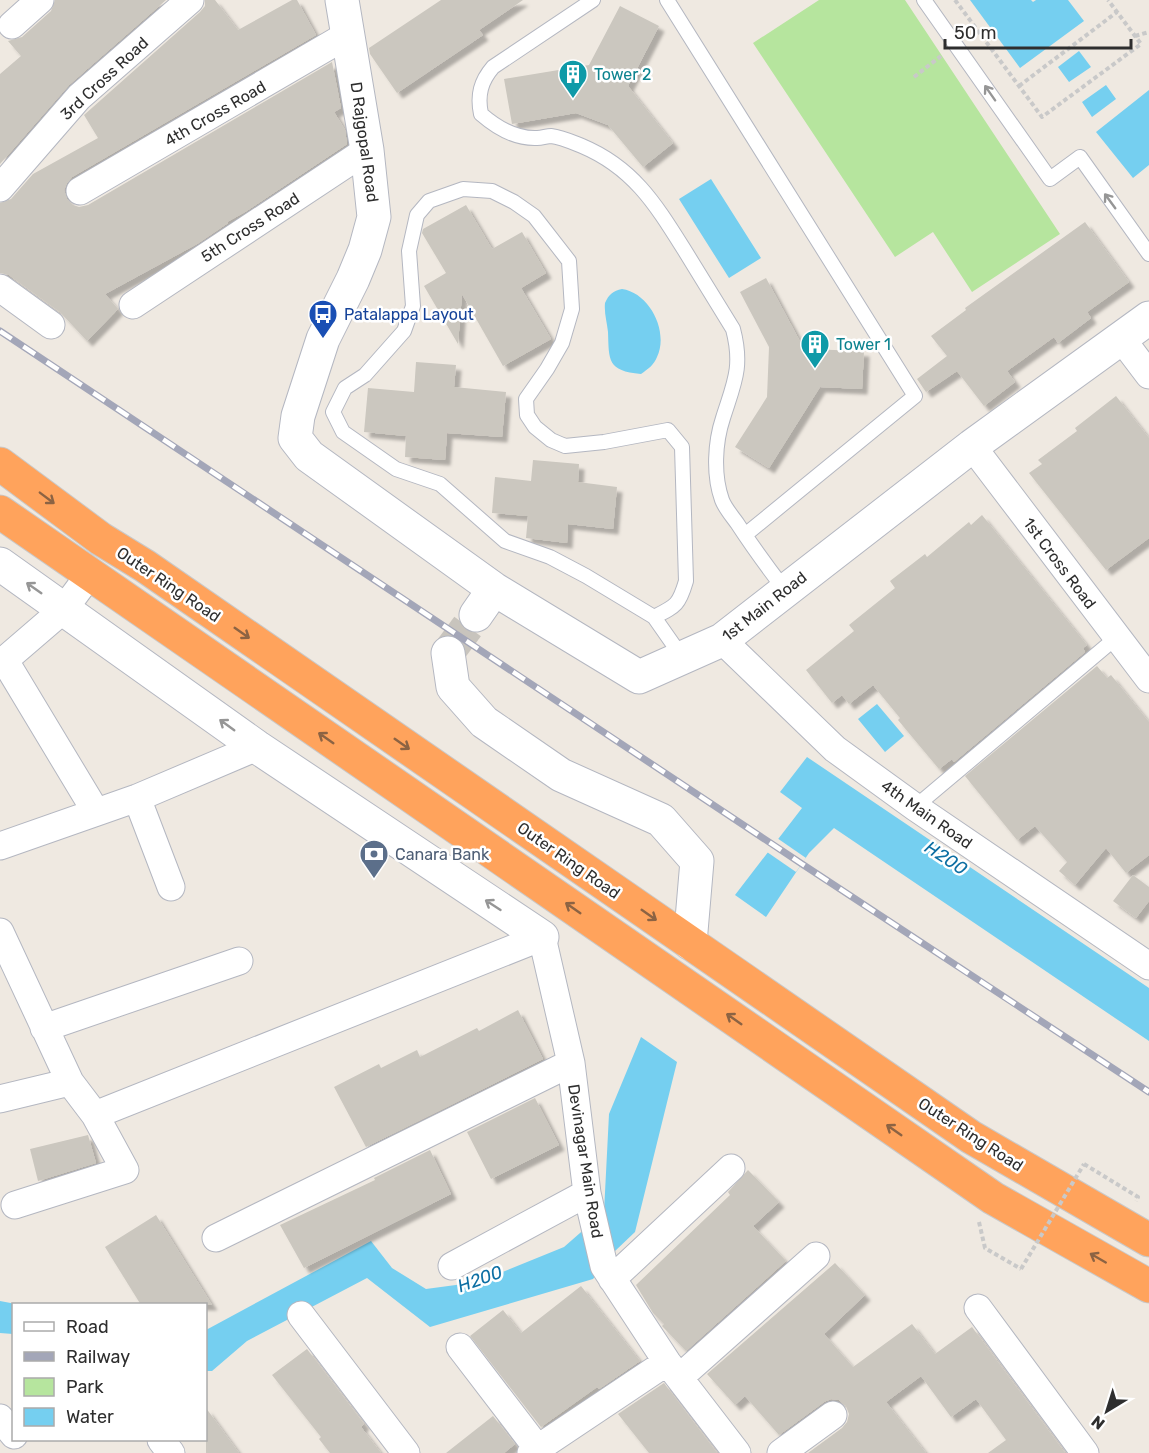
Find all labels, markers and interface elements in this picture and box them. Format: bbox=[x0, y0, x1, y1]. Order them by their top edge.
scale bar bbox=[945, 12, 1131, 50]
text: 50 m bbox=[954, 22, 997, 44]
street label: 3rd Cross Road bbox=[57, 33, 152, 124]
building icon: Tower 2 bbox=[557, 58, 589, 100]
place label: Tower 2 bbox=[594, 65, 651, 84]
street label: 4th Cross Road bbox=[161, 77, 269, 150]
street label: D Rajgopal Road bbox=[347, 81, 382, 203]
one-way arrow bbox=[984, 86, 996, 102]
street label: 5th Cross Road bbox=[198, 189, 303, 266]
one-way arrow bbox=[1104, 193, 1117, 209]
bus stop icon: Patalappa Layout bbox=[307, 298, 339, 340]
place label: Patalappa Layout bbox=[344, 305, 474, 324]
building icon: Tower 1 bbox=[799, 328, 831, 370]
place label: Tower 1 bbox=[836, 335, 891, 354]
one-way arrow bbox=[39, 492, 55, 505]
street label: 1st Cross Road bbox=[1019, 514, 1100, 613]
street label: Outer Ring Road bbox=[113, 543, 224, 626]
street label: 1st Main Road bbox=[718, 567, 810, 645]
one-way arrow bbox=[26, 582, 42, 594]
one-way arrow bbox=[233, 627, 249, 639]
one-way arrow bbox=[219, 719, 235, 732]
one-way arrow bbox=[319, 732, 335, 744]
one-way arrow bbox=[393, 738, 410, 750]
street label: 4th Main Road bbox=[878, 776, 976, 853]
street label: Outer Ring Road bbox=[514, 818, 624, 903]
water label: H200 bbox=[921, 836, 972, 880]
bank icon: Canara Bank bbox=[358, 838, 390, 880]
place label: Canara Bank bbox=[395, 845, 490, 864]
one-way arrow bbox=[484, 899, 501, 912]
one-way arrow bbox=[566, 902, 582, 914]
one-way arrow bbox=[640, 909, 657, 921]
one-way arrow bbox=[726, 1013, 742, 1025]
street label: Devinagar Main Road bbox=[564, 1083, 607, 1240]
street label: Outer Ring Road bbox=[915, 1094, 1027, 1175]
one-way arrow bbox=[886, 1124, 903, 1136]
one-way arrow bbox=[1090, 1252, 1107, 1264]
water label: H200 bbox=[455, 1261, 506, 1297]
legend bbox=[12, 1303, 207, 1441]
text: Road bbox=[66, 1316, 109, 1338]
text: Railway bbox=[66, 1346, 130, 1368]
text: Park bbox=[66, 1376, 104, 1398]
north arrow bbox=[1077, 1381, 1137, 1441]
text: Water bbox=[66, 1406, 114, 1428]
text: N bbox=[1088, 1411, 1108, 1433]

